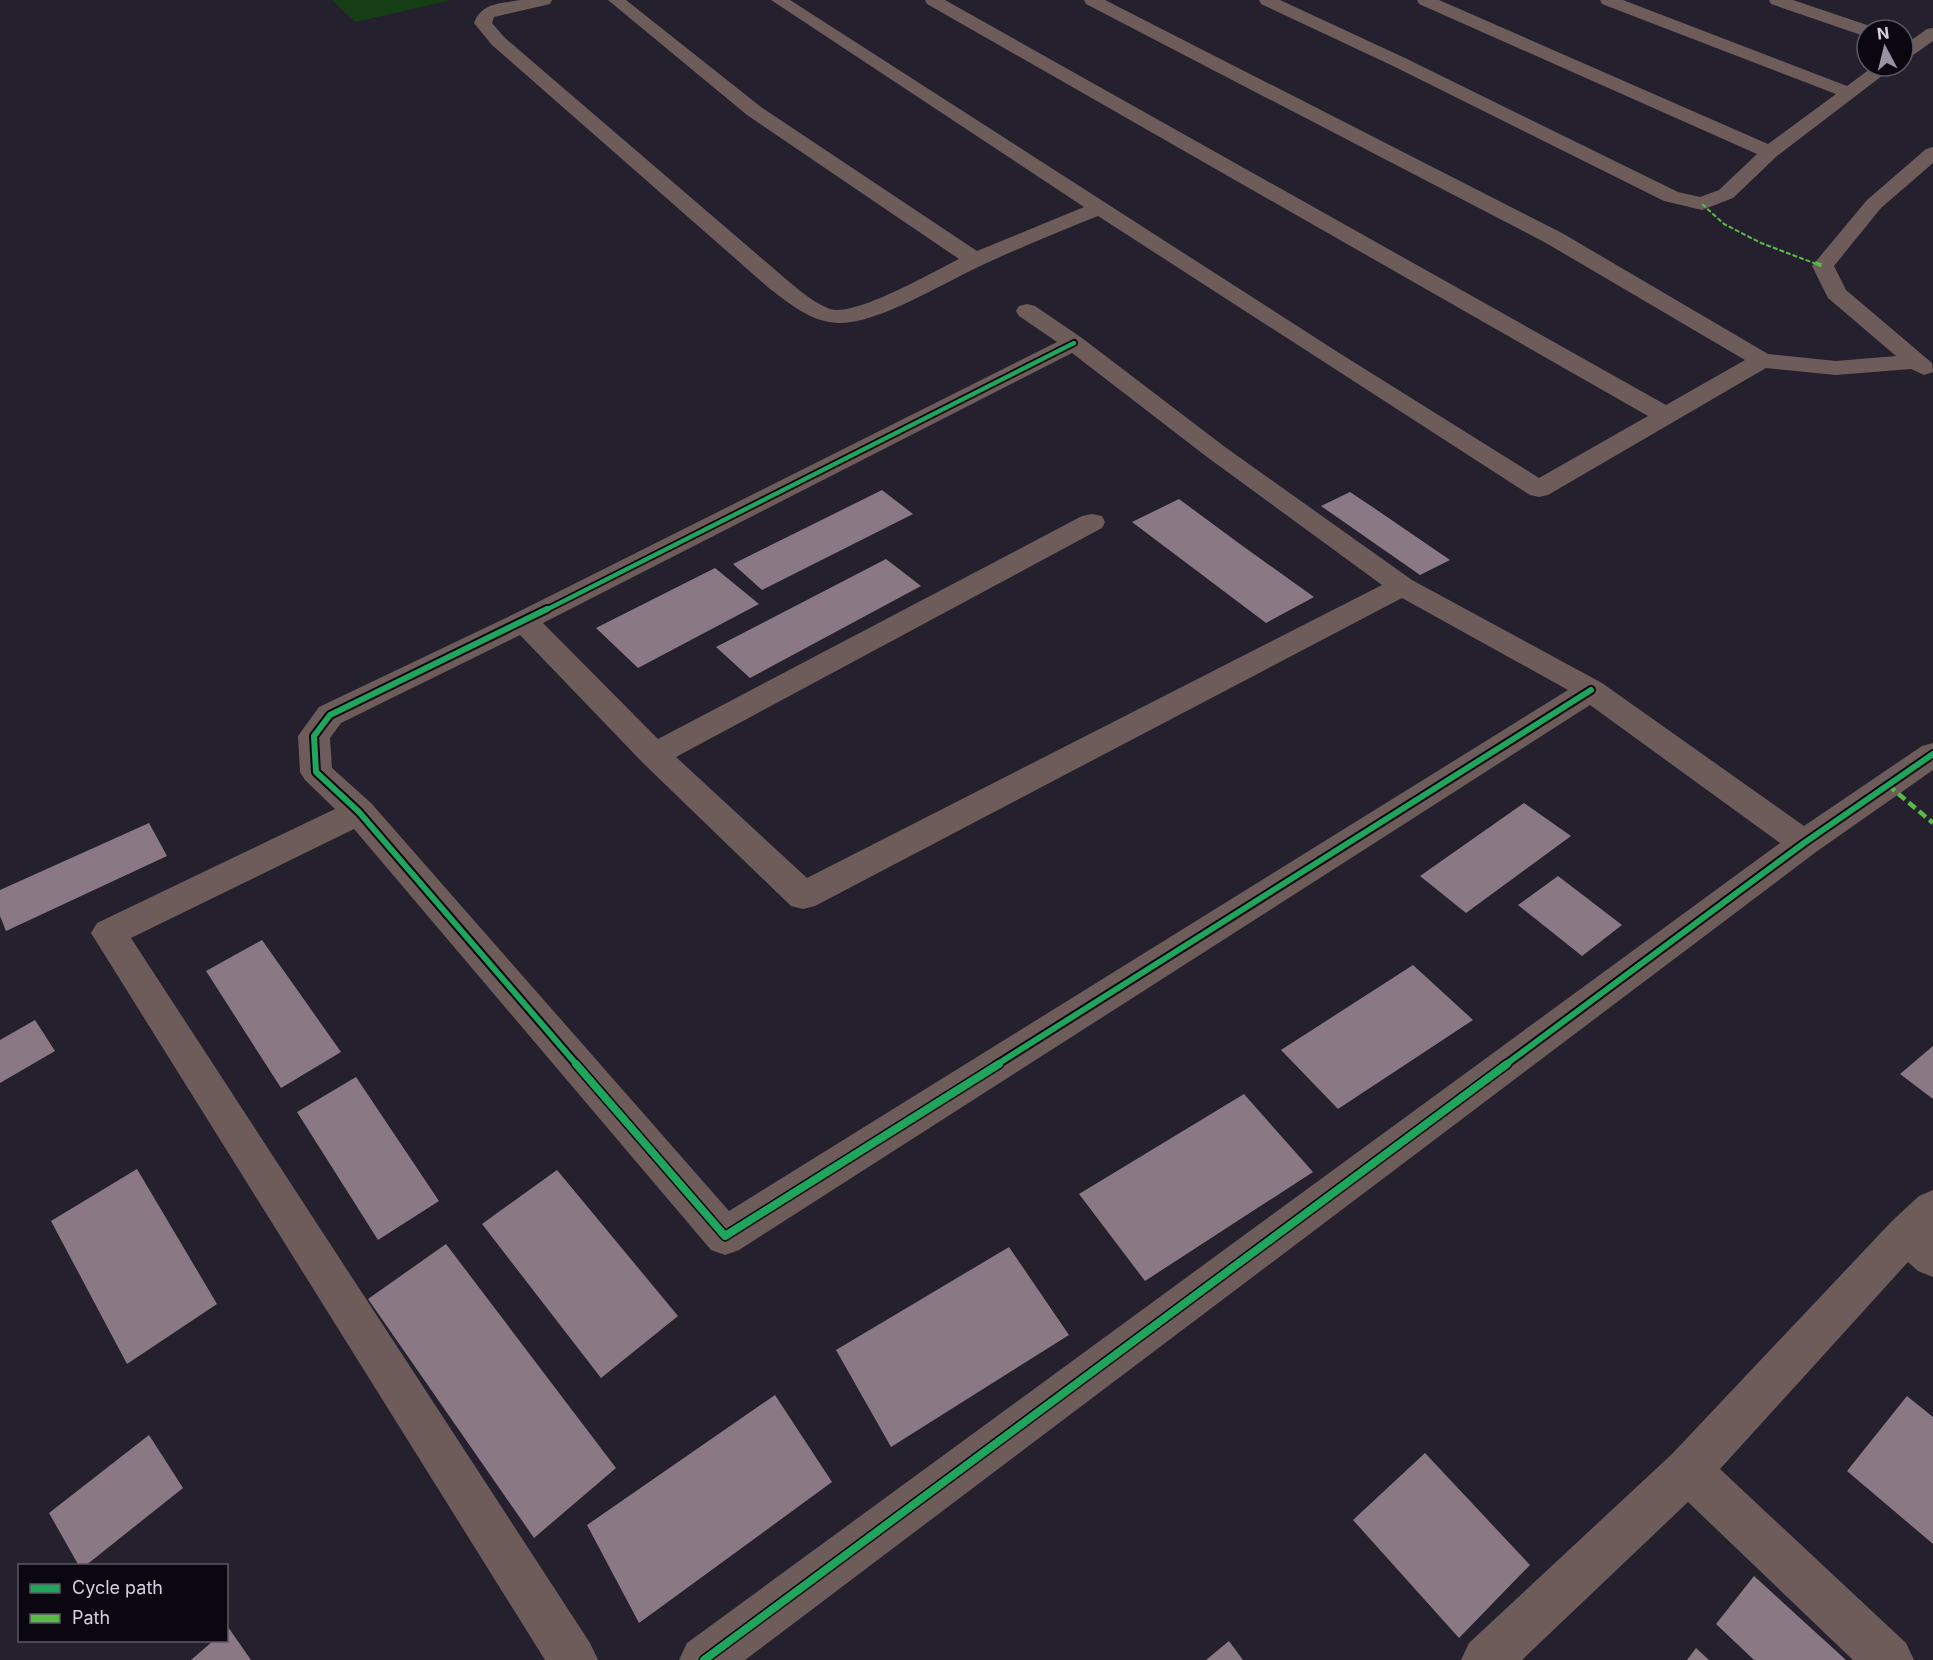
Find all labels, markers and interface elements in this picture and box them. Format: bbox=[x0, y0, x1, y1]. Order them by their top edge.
north arrow bbox=[1855, 18, 1915, 78]
text: N bbox=[1876, 22, 1890, 44]
legend bbox=[18, 1564, 228, 1642]
text: Cycle path bbox=[72, 1577, 163, 1598]
text: Path bbox=[72, 1607, 110, 1628]

